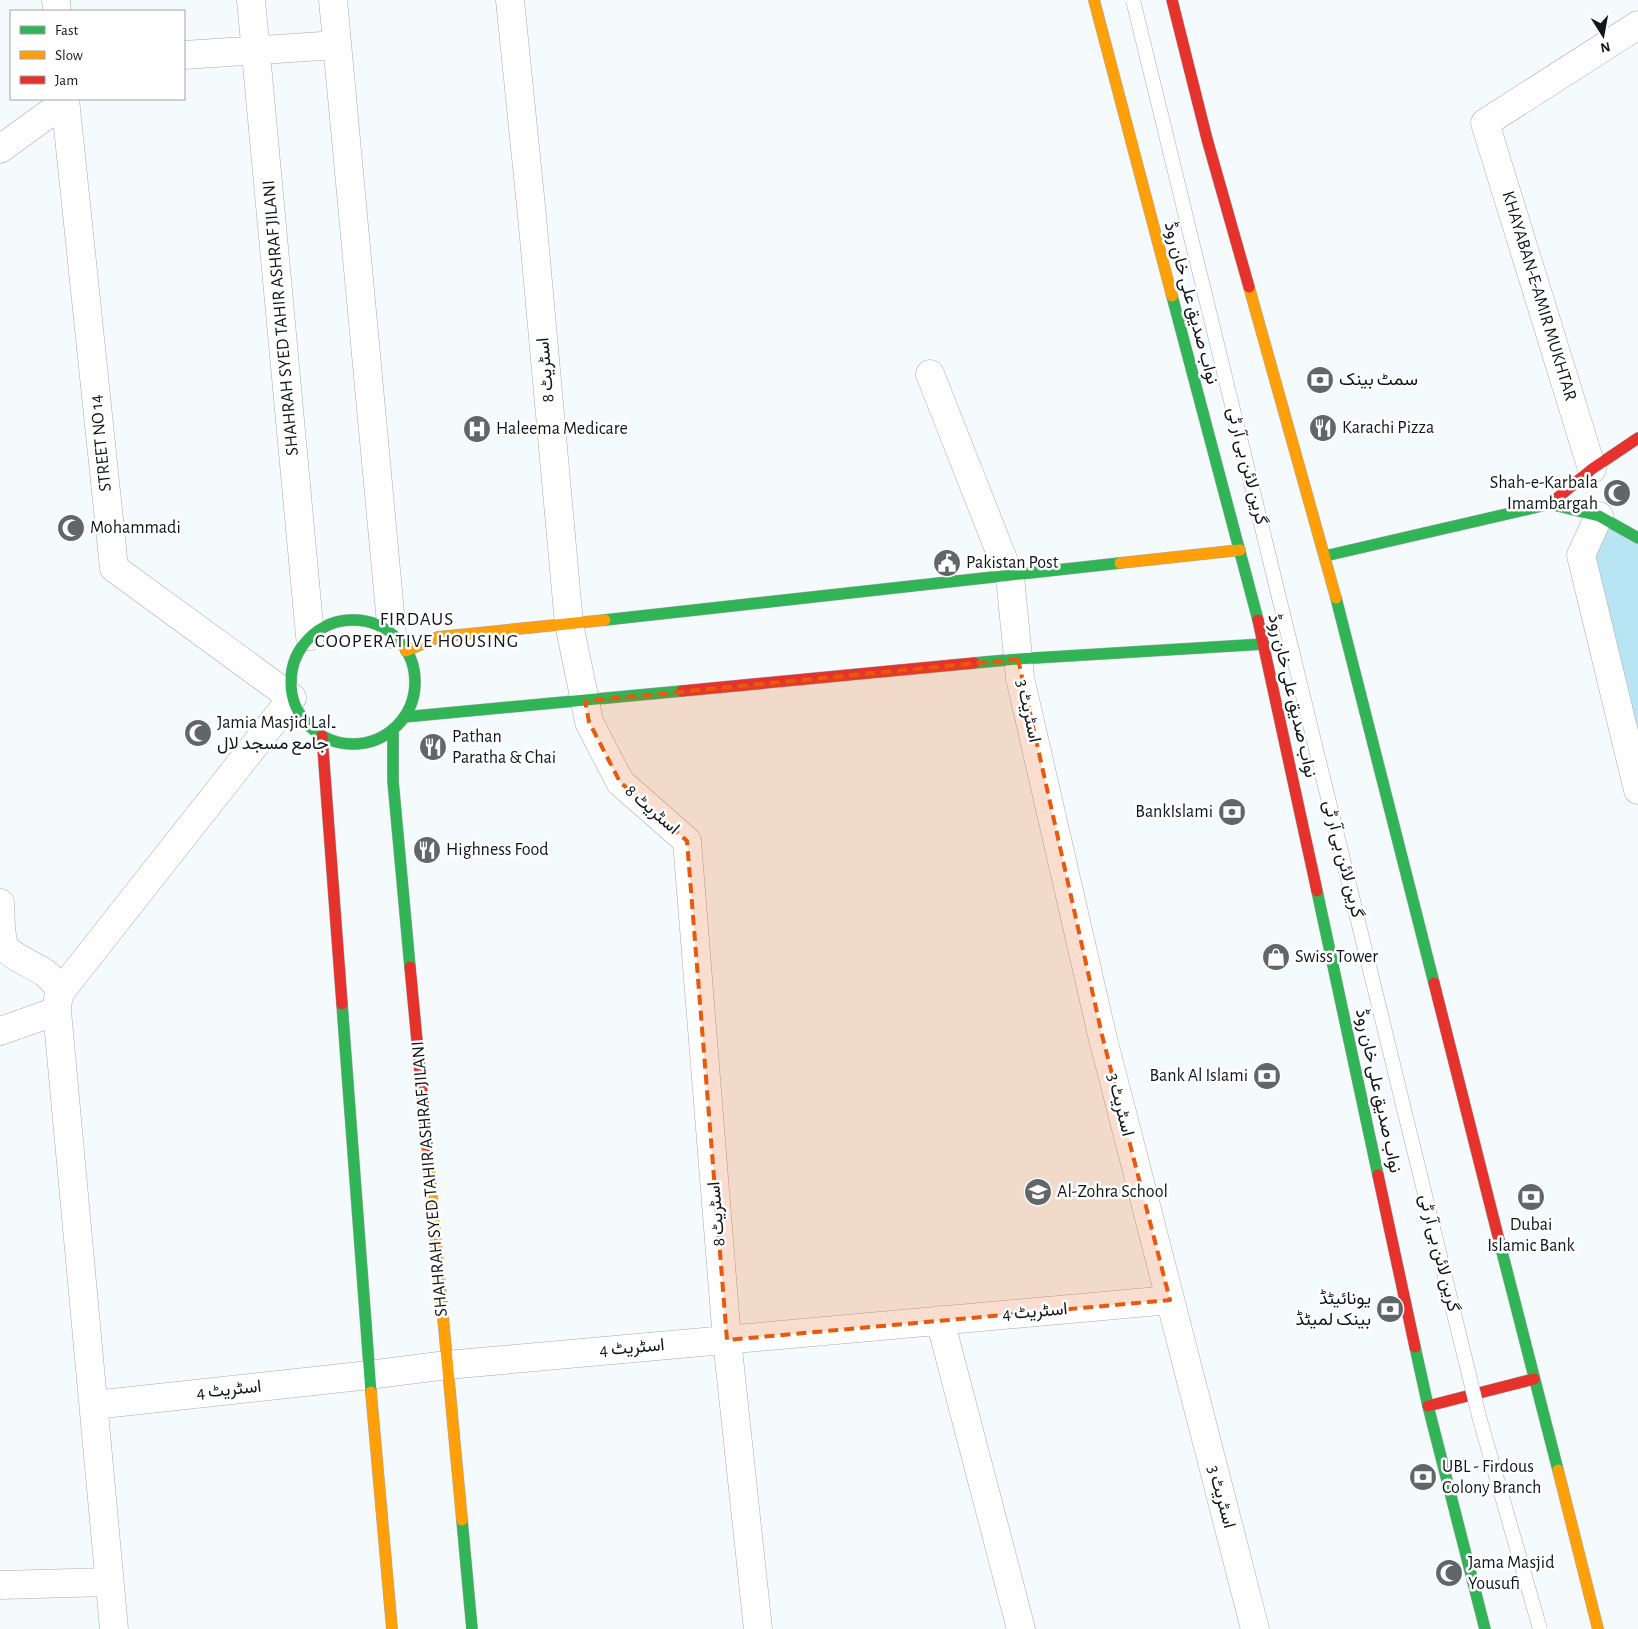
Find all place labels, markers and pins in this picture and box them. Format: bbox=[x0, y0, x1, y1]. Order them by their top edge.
bank icon: سمٹ بینک bbox=[1305, 365, 1335, 395]
place label: سمٹ بینک bbox=[1339, 371, 1418, 389]
restaurant icon: Karachi Pizza bbox=[1308, 413, 1338, 443]
hospital icon: Haleema Medicare bbox=[462, 414, 492, 444]
place label: Karachi Pizza bbox=[1342, 419, 1434, 437]
place label: Haleema Medicare bbox=[496, 420, 628, 438]
place label: Shah-e-Karbala Imambargah bbox=[1490, 474, 1598, 513]
mosque icon: Shah-e-Karbala Imambargah bbox=[1602, 478, 1632, 508]
mosque icon: Mohammadi bbox=[56, 513, 86, 543]
place label: Mohammadi bbox=[90, 519, 181, 537]
public building icon: Pakistan Post bbox=[932, 548, 962, 578]
place label: Pakistan Post bbox=[966, 554, 1059, 572]
place label: Jamia Masjid Lal۔ جامع مسجد لال bbox=[217, 714, 336, 755]
mosque icon: Jamia Masjid Lal۔ جامع مسجد لال bbox=[183, 718, 213, 748]
place label: Pathan Paratha & Chai bbox=[452, 728, 556, 767]
restaurant icon: Pathan Paratha & Chai bbox=[418, 732, 448, 762]
bank icon: BankIslami bbox=[1217, 797, 1247, 827]
place label: BankIslami bbox=[1135, 803, 1213, 821]
restaurant icon: Highness Food bbox=[412, 835, 442, 865]
place label: Highness Food bbox=[446, 841, 549, 859]
shop icon: Swiss Tower bbox=[1261, 942, 1291, 972]
place label: Swiss Tower bbox=[1295, 948, 1378, 966]
bank icon: Bank Al Islami bbox=[1252, 1061, 1282, 1091]
place label: Bank Al Islami bbox=[1149, 1067, 1248, 1085]
school or university icon: Al-Zohra School bbox=[1023, 1177, 1053, 1207]
bank icon: Dubai Islamic Bank bbox=[1516, 1182, 1546, 1212]
place label: Al-Zohra School bbox=[1057, 1183, 1168, 1201]
place label: Dubai Islamic Bank bbox=[1487, 1216, 1576, 1255]
place label: یونائیٹڈ بینک لمیٹڈ bbox=[1295, 1289, 1371, 1329]
bank icon: یونائیٹڈ بینک لمیٹڈ bbox=[1375, 1294, 1405, 1324]
place label: UBL - Firdous Colony Branch bbox=[1442, 1458, 1541, 1497]
bank icon: UBL - Firdous Colony Branch bbox=[1408, 1462, 1438, 1492]
place label: Jama Masjid Yousufi bbox=[1468, 1554, 1555, 1593]
mosque icon: Jama Masjid Yousufi bbox=[1434, 1558, 1464, 1588]

